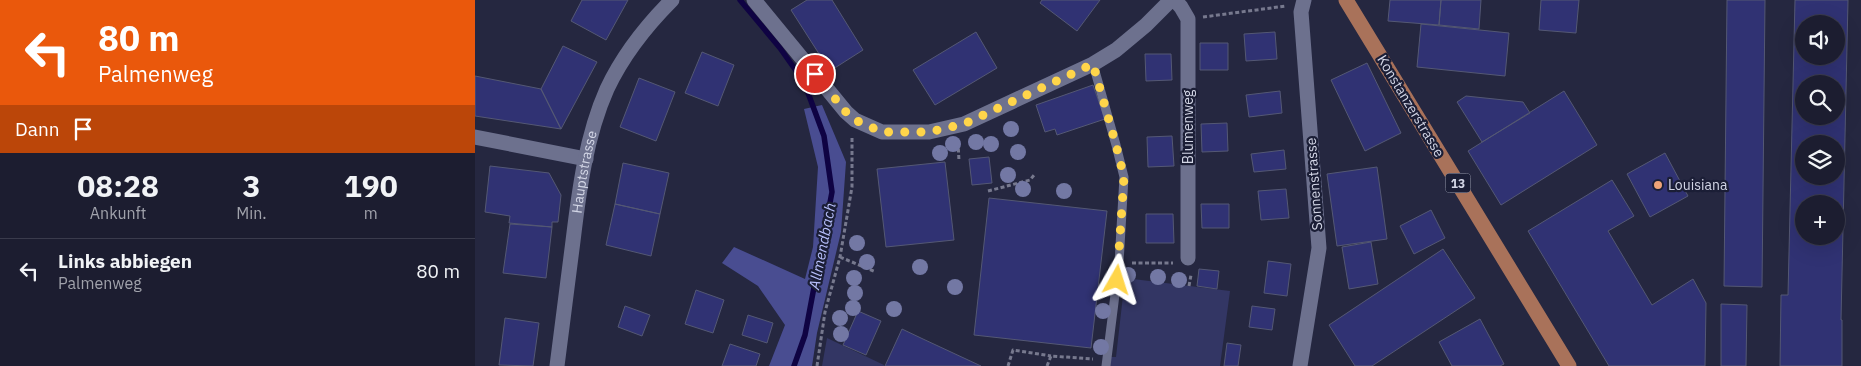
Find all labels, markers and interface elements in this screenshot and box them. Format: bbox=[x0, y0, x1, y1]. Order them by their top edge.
text: 80 m bbox=[98, 15, 180, 61]
map controls bbox=[1795, 15, 1845, 245]
button: sound bbox=[1795, 15, 1845, 65]
icon: left bbox=[15, 20, 80, 85]
street label: Konstanzerstrasse bbox=[1373, 52, 1449, 161]
pin bbox=[794, 53, 836, 95]
text: Palmenweg bbox=[98, 59, 213, 88]
icon: arrive bbox=[801, 60, 829, 88]
button: search bbox=[1795, 75, 1845, 125]
street label: Blumenweg bbox=[1179, 89, 1197, 164]
icon: arrive bbox=[69, 115, 97, 143]
text: Dann bbox=[15, 117, 59, 141]
street label: Hauptstrasse bbox=[568, 128, 601, 214]
button: layers bbox=[1795, 135, 1845, 185]
street label: Sonnenstrasse bbox=[1302, 137, 1326, 231]
text: 08:28 bbox=[77, 166, 159, 205]
text: 3 bbox=[242, 166, 260, 205]
text: 190 bbox=[344, 166, 398, 205]
road number: 13 bbox=[1445, 174, 1471, 192]
place label: Louisiana bbox=[1668, 176, 1728, 194]
marker: Louisiana bbox=[1652, 179, 1664, 191]
button: + bbox=[1795, 195, 1845, 245]
water label: Allmendbach bbox=[804, 201, 840, 292]
text: Ankunft bbox=[90, 203, 146, 223]
text: Min. bbox=[236, 203, 267, 223]
text: m bbox=[364, 203, 378, 223]
text: Links abbiegen bbox=[58, 249, 192, 273]
position arrow bbox=[1090, 253, 1142, 305]
icon: left bbox=[15, 257, 43, 285]
text: 80 m bbox=[416, 259, 460, 283]
text: Palmenweg bbox=[58, 273, 142, 293]

